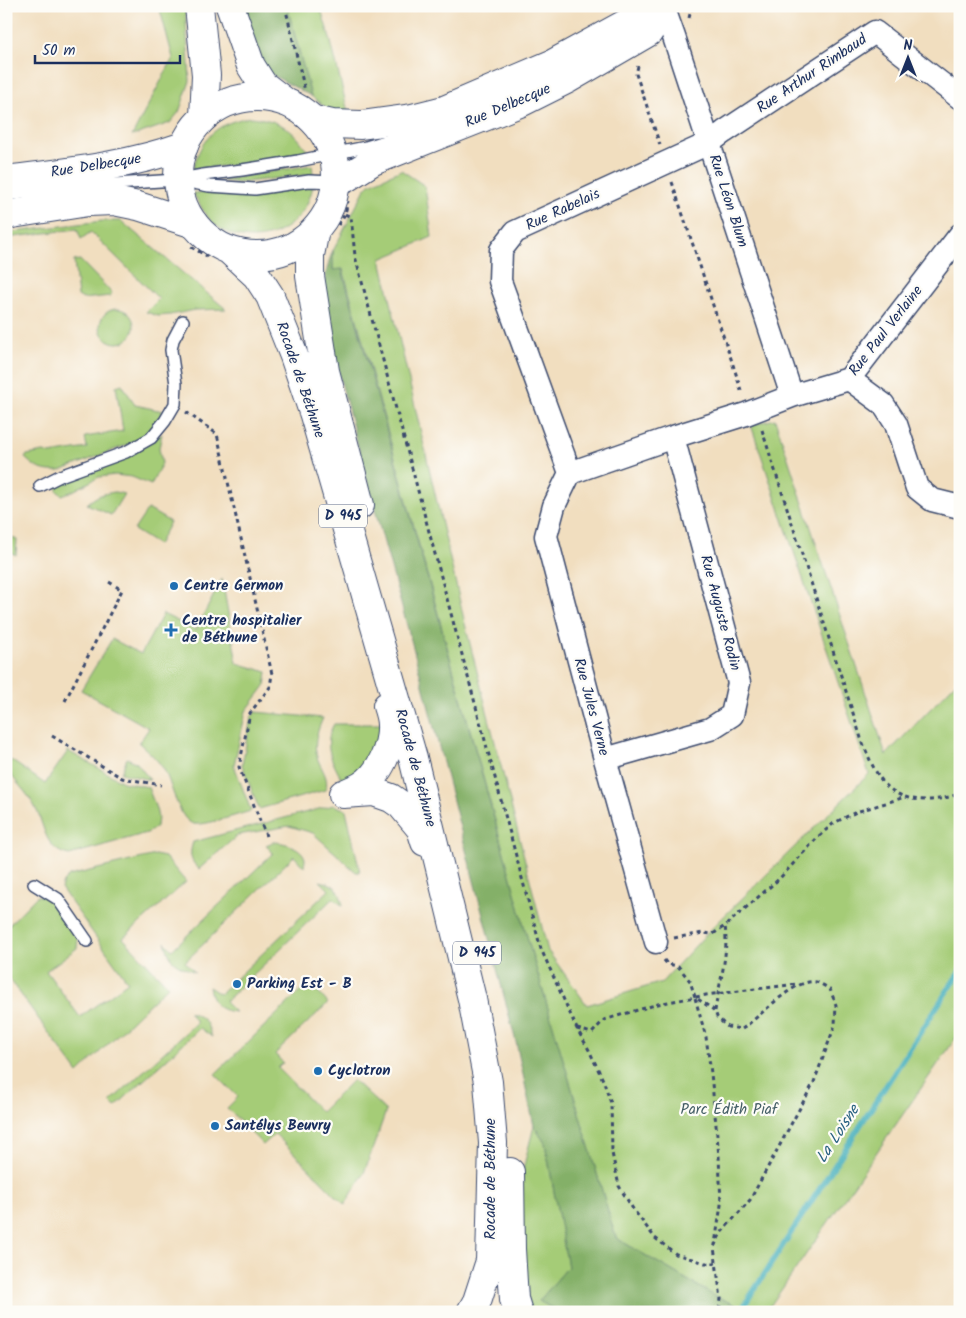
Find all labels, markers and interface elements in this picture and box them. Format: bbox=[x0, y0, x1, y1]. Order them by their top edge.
street label: Rue Arthur Rimbaud bbox=[752, 28, 873, 120]
scale bar bbox=[35, 32, 180, 64]
north arrow bbox=[884, 32, 934, 82]
text: N bbox=[904, 35, 913, 57]
text: 50 m bbox=[42, 39, 76, 63]
street label: Rue Delbecque bbox=[461, 77, 555, 135]
street label: Rue Delbecque bbox=[49, 147, 143, 185]
street label: Rue Léon Blum bbox=[702, 151, 754, 251]
street label: Rue Rabelais bbox=[522, 182, 605, 238]
street label: Rue Paul Verlaine bbox=[843, 280, 929, 382]
street label: Rocade de Béthune bbox=[269, 319, 331, 442]
road number: D 945 bbox=[319, 504, 367, 528]
street label: Rue Auguste Rodin bbox=[693, 552, 747, 674]
place label: Centre Germon bbox=[184, 574, 283, 598]
marker: Centre Germon bbox=[168, 580, 180, 592]
place label: Centre hospitalier de Béthune bbox=[182, 609, 302, 650]
marker: Centre hospitalier de Béthune bbox=[164, 623, 178, 637]
street label: Rue Jules Verne bbox=[566, 655, 616, 759]
street label: Rocade de Béthune bbox=[388, 706, 442, 830]
road number: D 945 bbox=[453, 941, 501, 964]
place label: Parking Est - B bbox=[247, 972, 352, 996]
marker: Parking Est - B bbox=[231, 978, 243, 990]
place label: Cyclotron bbox=[328, 1059, 391, 1083]
marker: Cyclotron bbox=[312, 1065, 324, 1077]
park label: Parc Édith Piaf bbox=[681, 1098, 779, 1122]
water label: La Loisne bbox=[810, 1098, 867, 1168]
place label: Santélys Beuvry bbox=[225, 1114, 331, 1138]
street label: Rocade de Béthune bbox=[479, 1118, 503, 1240]
marker: Santélys Beuvry bbox=[209, 1120, 221, 1132]

